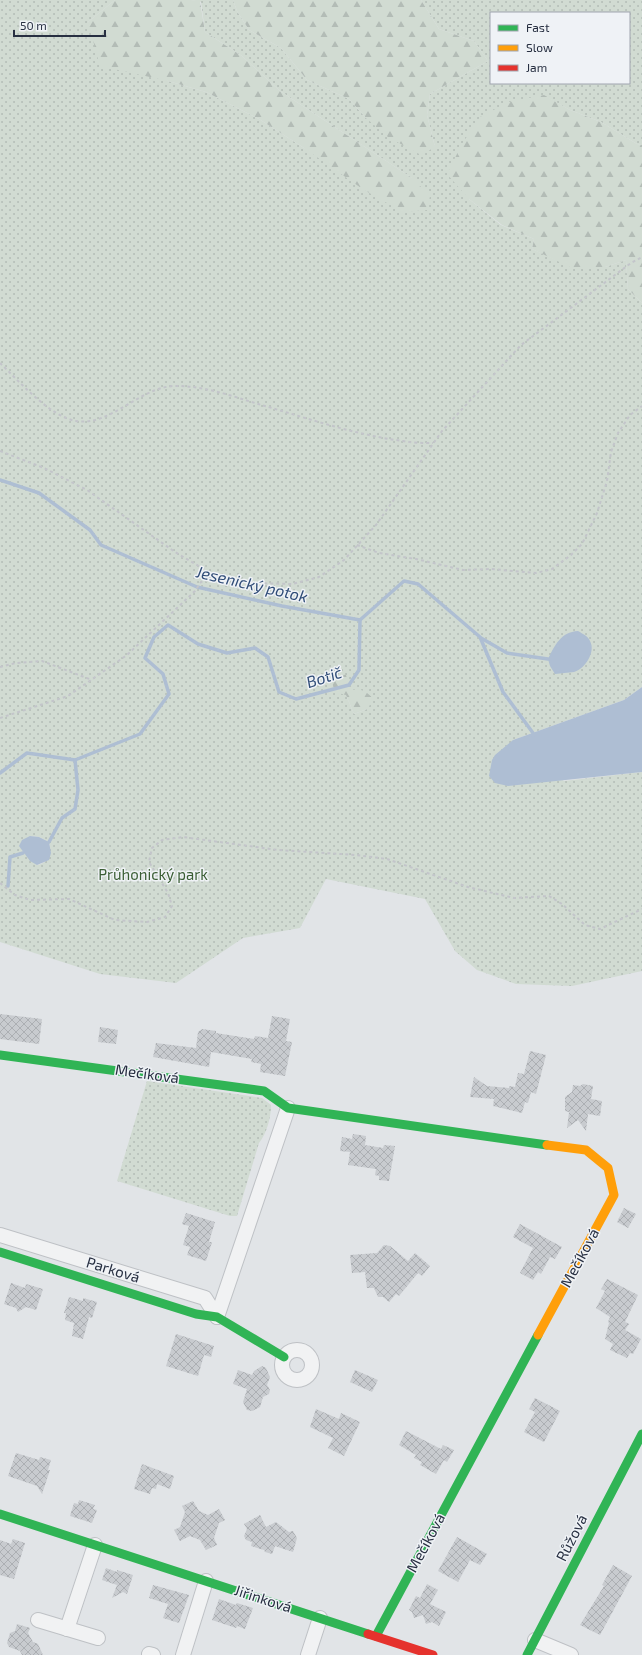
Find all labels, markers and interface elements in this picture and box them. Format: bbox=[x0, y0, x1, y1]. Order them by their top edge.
scale bar bbox=[14, 12, 105, 38]
legend bbox=[490, 12, 630, 84]
text: 50 m bbox=[20, 18, 47, 32]
text: Fast bbox=[526, 20, 550, 34]
text: Slow bbox=[526, 40, 553, 54]
text: Jam bbox=[526, 60, 547, 74]
water label: Jesenický potok bbox=[193, 561, 310, 607]
water label: Botič bbox=[304, 662, 344, 691]
park label: Průhonický park bbox=[98, 865, 208, 883]
street label: Mečíková bbox=[114, 1060, 180, 1086]
street label: Mečíková bbox=[556, 1225, 602, 1290]
street label: Parková bbox=[84, 1252, 142, 1286]
street label: Mečíková bbox=[402, 1510, 448, 1575]
street label: Růžová bbox=[552, 1511, 590, 1564]
street label: Jiřinková bbox=[232, 1580, 294, 1616]

